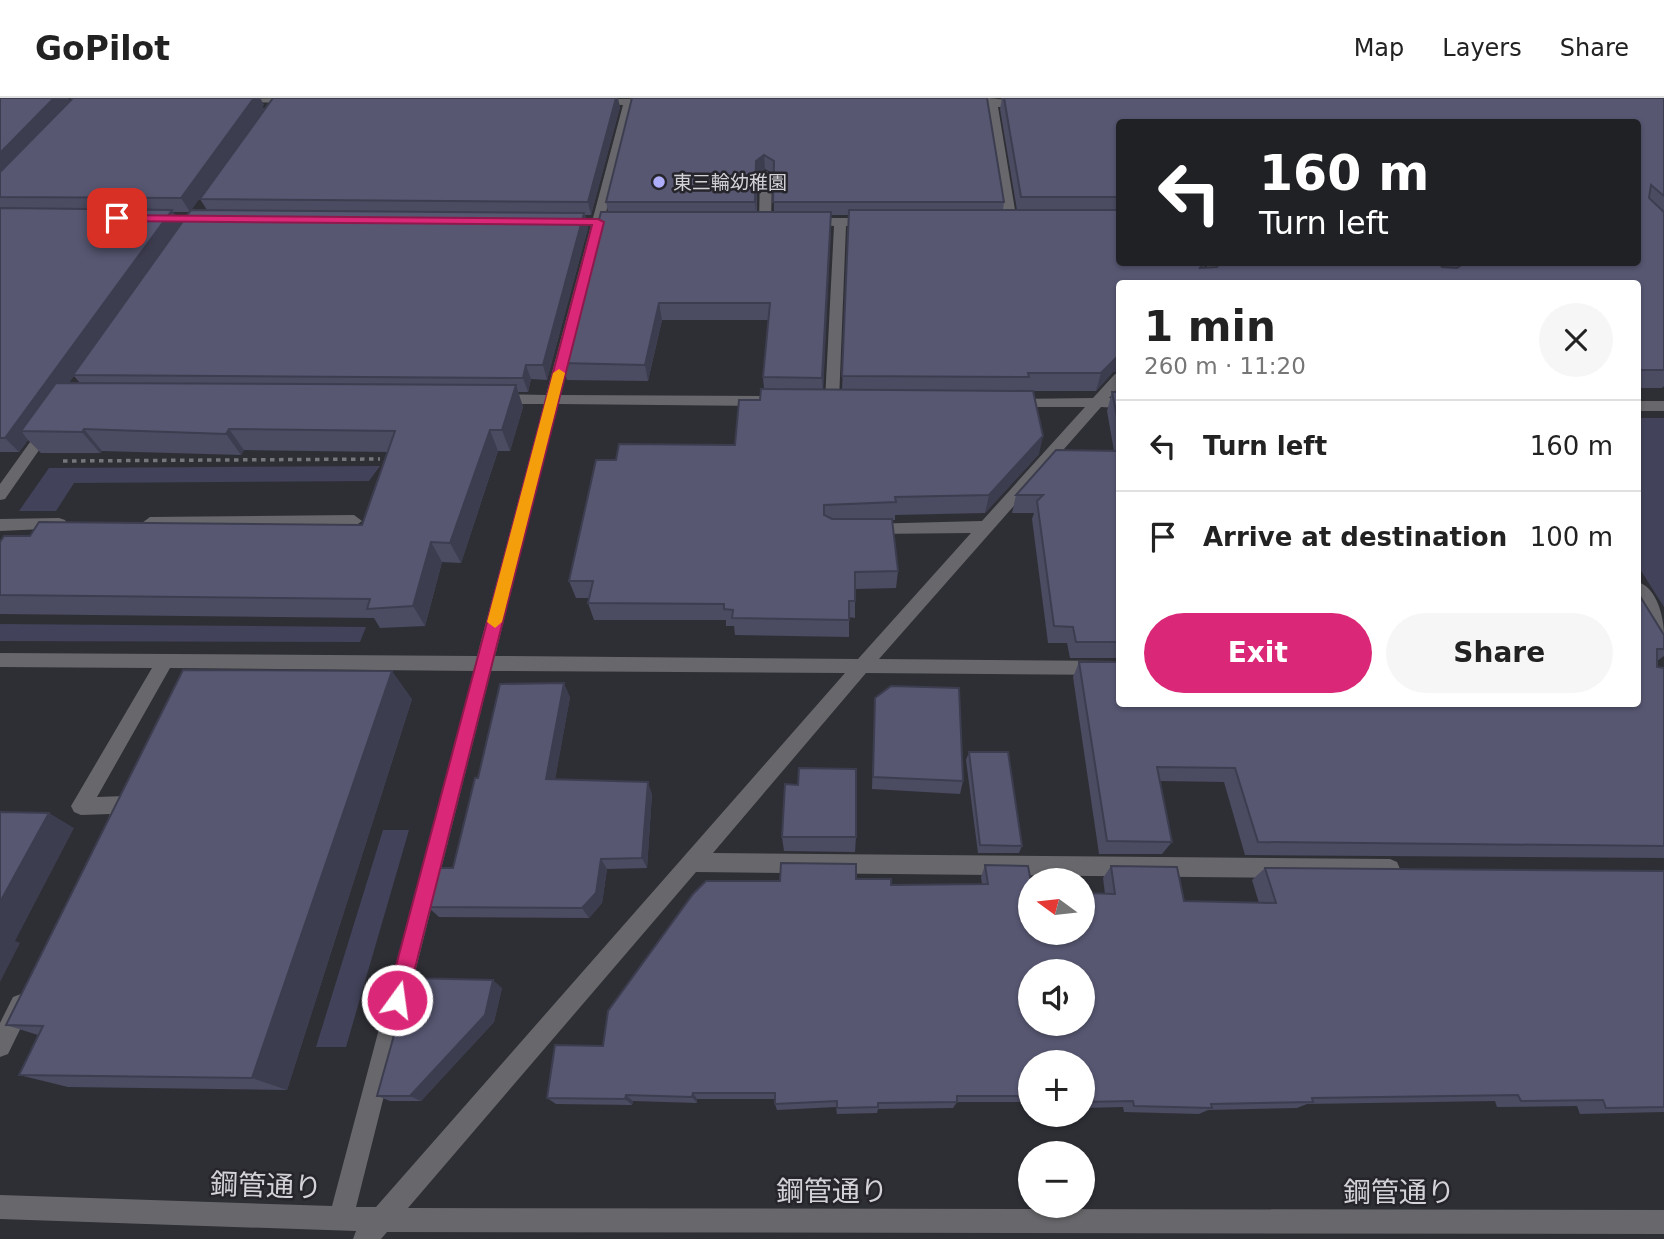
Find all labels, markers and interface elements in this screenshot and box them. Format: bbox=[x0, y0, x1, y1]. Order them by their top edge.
text: GoPilot bbox=[35, 29, 170, 68]
text: Map bbox=[1354, 34, 1404, 62]
text: Layers bbox=[1442, 34, 1522, 62]
text: Share bbox=[1560, 34, 1629, 62]
text: 160 m bbox=[1259, 145, 1429, 202]
icon: left bbox=[1144, 147, 1235, 238]
place label: 東三輪幼稚園 bbox=[673, 171, 787, 193]
marker: 東三輪幼稚園 bbox=[651, 174, 667, 190]
pin bbox=[87, 188, 147, 248]
icon: arrive bbox=[98, 199, 136, 237]
text: Turn left bbox=[1259, 204, 1389, 242]
text: 1 min bbox=[1144, 302, 1276, 351]
button: close bbox=[1539, 303, 1613, 377]
text: 260 m · 11:20 bbox=[1144, 353, 1306, 379]
icon: left bbox=[1144, 427, 1182, 465]
text: Turn left bbox=[1203, 431, 1327, 461]
text: 160 m bbox=[1530, 431, 1613, 461]
icon: arrive bbox=[1144, 518, 1182, 556]
text: Arrive at destination bbox=[1203, 522, 1507, 552]
text: 100 m bbox=[1530, 522, 1613, 552]
button: Exit bbox=[1144, 613, 1372, 693]
button: Share bbox=[1386, 613, 1613, 693]
north arrow bbox=[1018, 868, 1096, 945]
map controls bbox=[1018, 868, 1095, 1218]
button: sound bbox=[1018, 959, 1095, 1036]
position arrow bbox=[360, 963, 434, 1037]
button: + bbox=[1018, 1050, 1095, 1127]
button: − bbox=[1018, 1141, 1095, 1218]
street label: 鋼管通り bbox=[209, 1168, 323, 1204]
street label: 鋼管通り bbox=[776, 1175, 888, 1208]
street label: 鋼管通り bbox=[1343, 1176, 1455, 1209]

